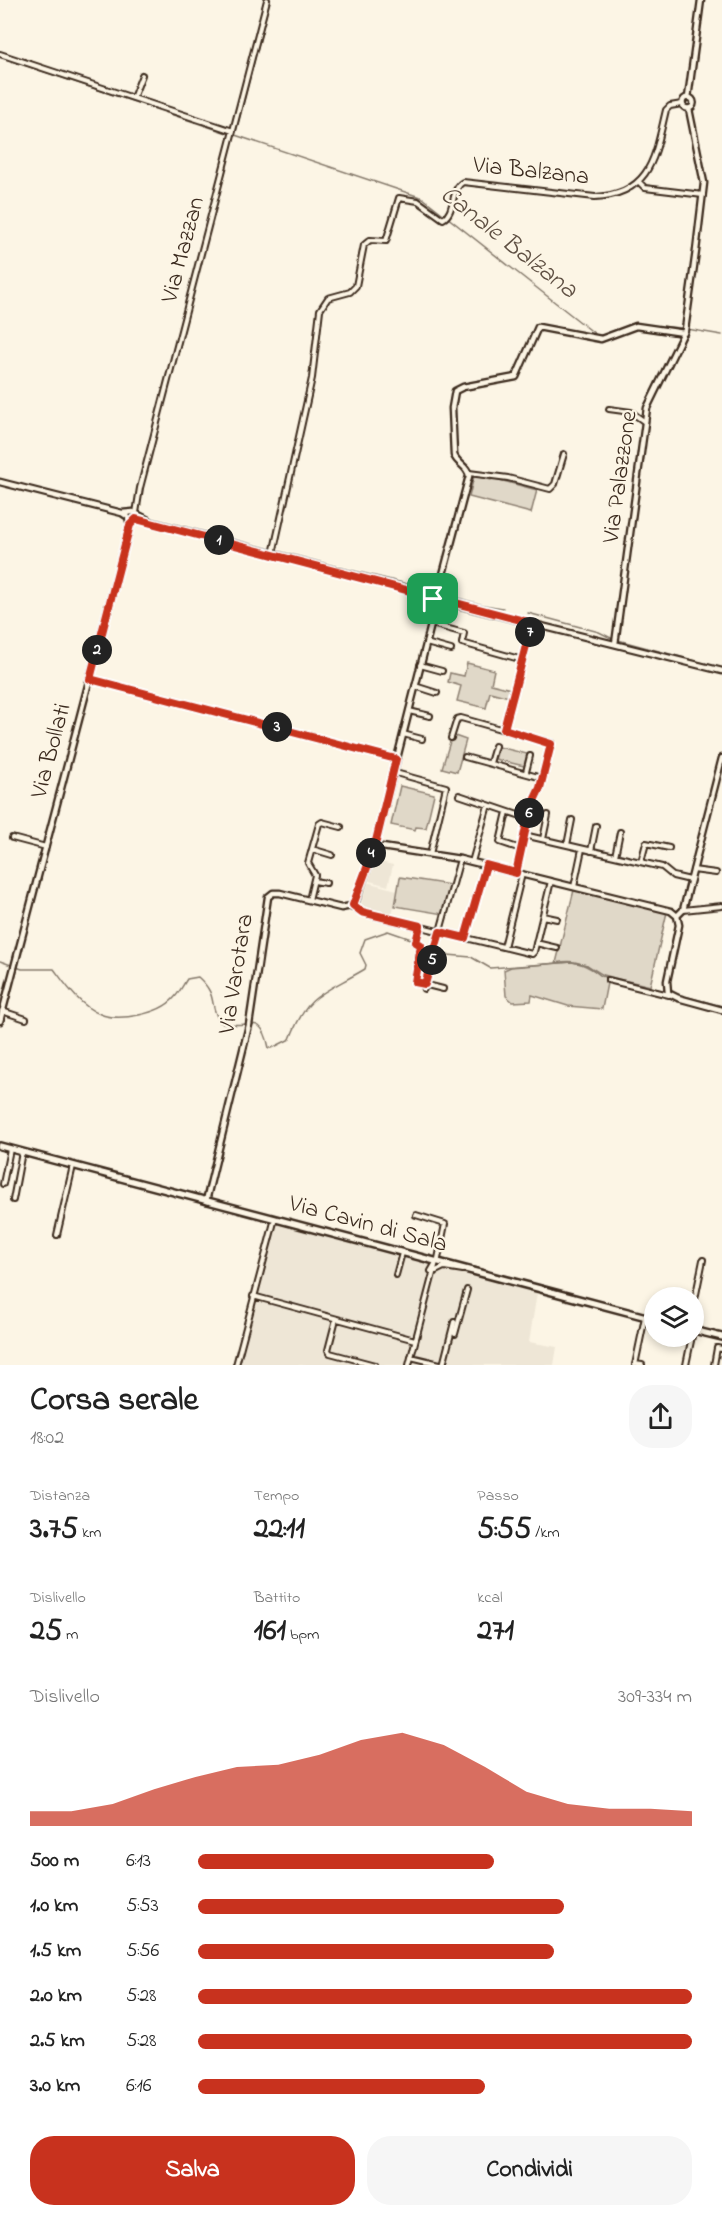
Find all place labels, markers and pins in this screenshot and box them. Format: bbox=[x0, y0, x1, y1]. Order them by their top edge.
pin: 1 bbox=[204, 525, 234, 555]
pin bbox=[407, 573, 458, 624]
pin: 7 bbox=[515, 617, 545, 647]
pin: 2 bbox=[82, 635, 112, 665]
pin: 3 bbox=[262, 712, 292, 742]
pin: 6 bbox=[514, 798, 544, 828]
pin: 4 bbox=[356, 838, 386, 868]
pin: 5 bbox=[417, 945, 447, 975]

